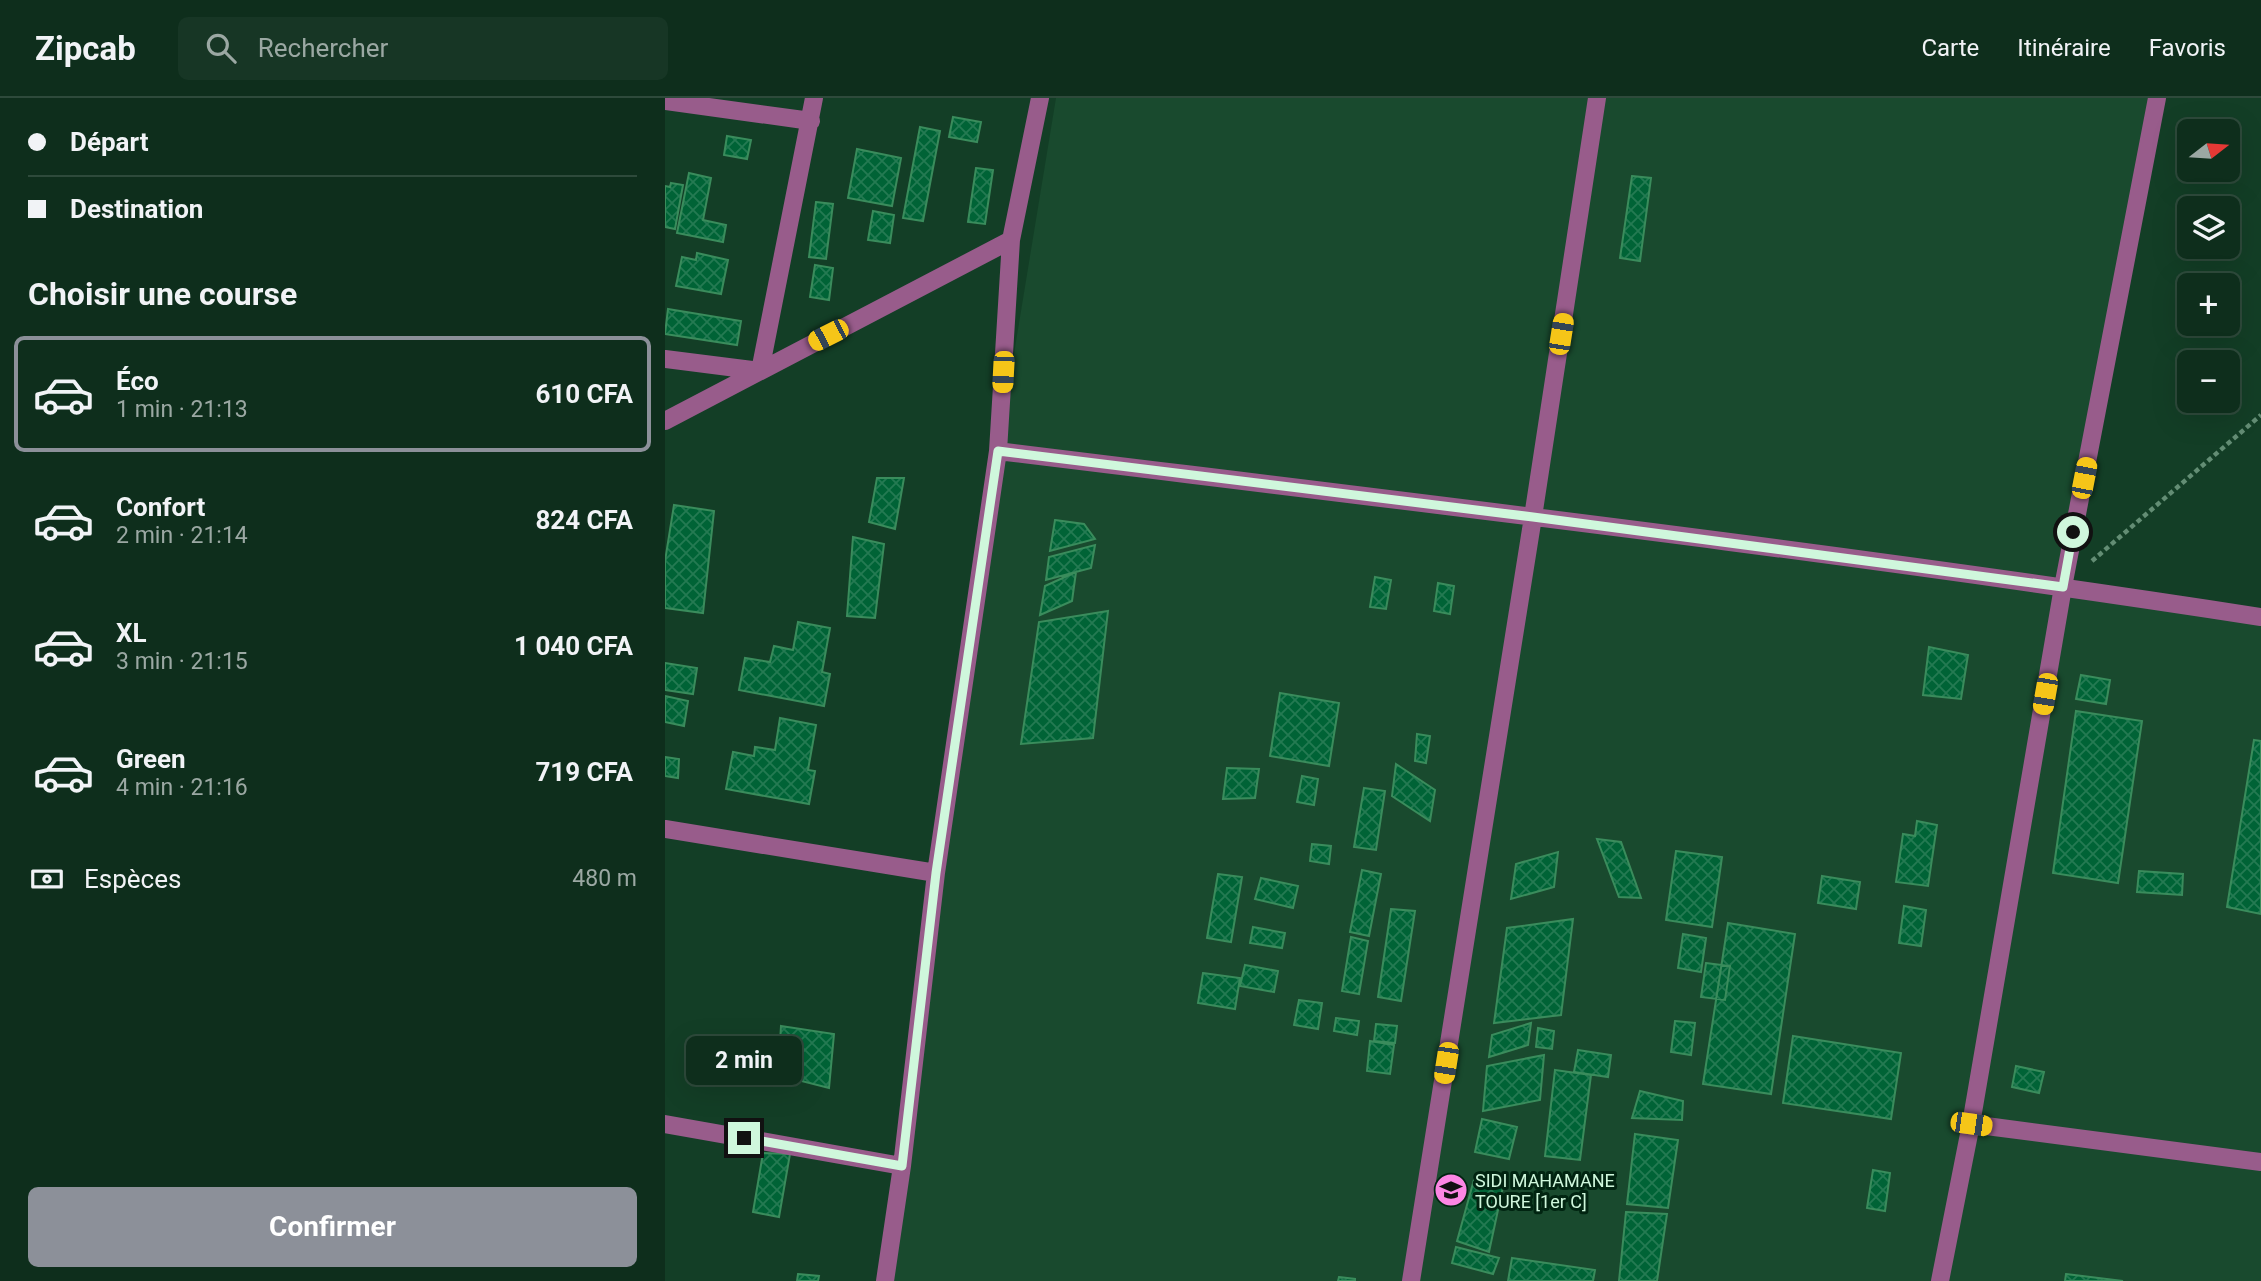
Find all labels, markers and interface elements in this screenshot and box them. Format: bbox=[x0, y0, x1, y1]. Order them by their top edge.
search box bbox=[178, 17, 668, 80]
text: Zipcab bbox=[35, 29, 136, 68]
icon: search bbox=[202, 29, 240, 67]
text: Rechercher bbox=[258, 33, 388, 63]
text: Carte bbox=[1921, 34, 1979, 62]
text: Itinéraire bbox=[2017, 34, 2111, 62]
text: Favoris bbox=[2149, 34, 2226, 62]
north arrow bbox=[2177, 119, 2240, 182]
map controls bbox=[2177, 119, 2240, 413]
text: Départ bbox=[70, 127, 148, 157]
text: Destination bbox=[70, 194, 203, 224]
button: layers bbox=[2177, 196, 2240, 259]
button: + bbox=[2177, 273, 2240, 336]
text: Choisir une course bbox=[28, 275, 297, 313]
car bbox=[1548, 312, 1575, 356]
car bbox=[805, 316, 852, 354]
car bbox=[992, 350, 1015, 394]
button: − bbox=[2177, 350, 2240, 413]
icon: car bbox=[32, 363, 95, 426]
text: Éco bbox=[116, 366, 159, 396]
text: 610 CFA bbox=[535, 379, 633, 409]
text: 1 min · 21:13 bbox=[116, 396, 248, 423]
car bbox=[2070, 455, 2099, 501]
icon: car bbox=[32, 489, 95, 552]
text: Confort bbox=[116, 492, 205, 522]
text: 824 CFA bbox=[535, 505, 633, 535]
route start bbox=[2057, 516, 2089, 548]
text: 2 min · 21:14 bbox=[116, 522, 248, 549]
icon: car bbox=[32, 615, 95, 678]
text: XL bbox=[116, 618, 147, 648]
text: 1 040 CFA bbox=[514, 631, 633, 661]
text: 3 min · 21:15 bbox=[116, 648, 248, 675]
car bbox=[2032, 671, 2059, 717]
icon: car bbox=[32, 741, 95, 804]
text: Green bbox=[116, 744, 186, 774]
text: 719 CFA bbox=[535, 757, 633, 787]
text: 4 min · 21:16 bbox=[116, 774, 248, 801]
icon: cash bbox=[28, 860, 66, 898]
text: Espèces bbox=[84, 864, 181, 894]
text: 480 m bbox=[572, 865, 637, 892]
callout: 2 min bbox=[686, 1037, 802, 1086]
car bbox=[1433, 1041, 1460, 1085]
text: 2 min bbox=[715, 1047, 773, 1074]
car bbox=[1949, 1111, 1994, 1137]
route end bbox=[728, 1122, 760, 1154]
place label: SIDI MAHAMANE TOURE [1er C] bbox=[1475, 1170, 1615, 1212]
school or university icon: SIDI MAHAMANE TOURE [1er C] bbox=[1432, 1171, 1470, 1209]
button: Confirmer bbox=[28, 1187, 637, 1267]

